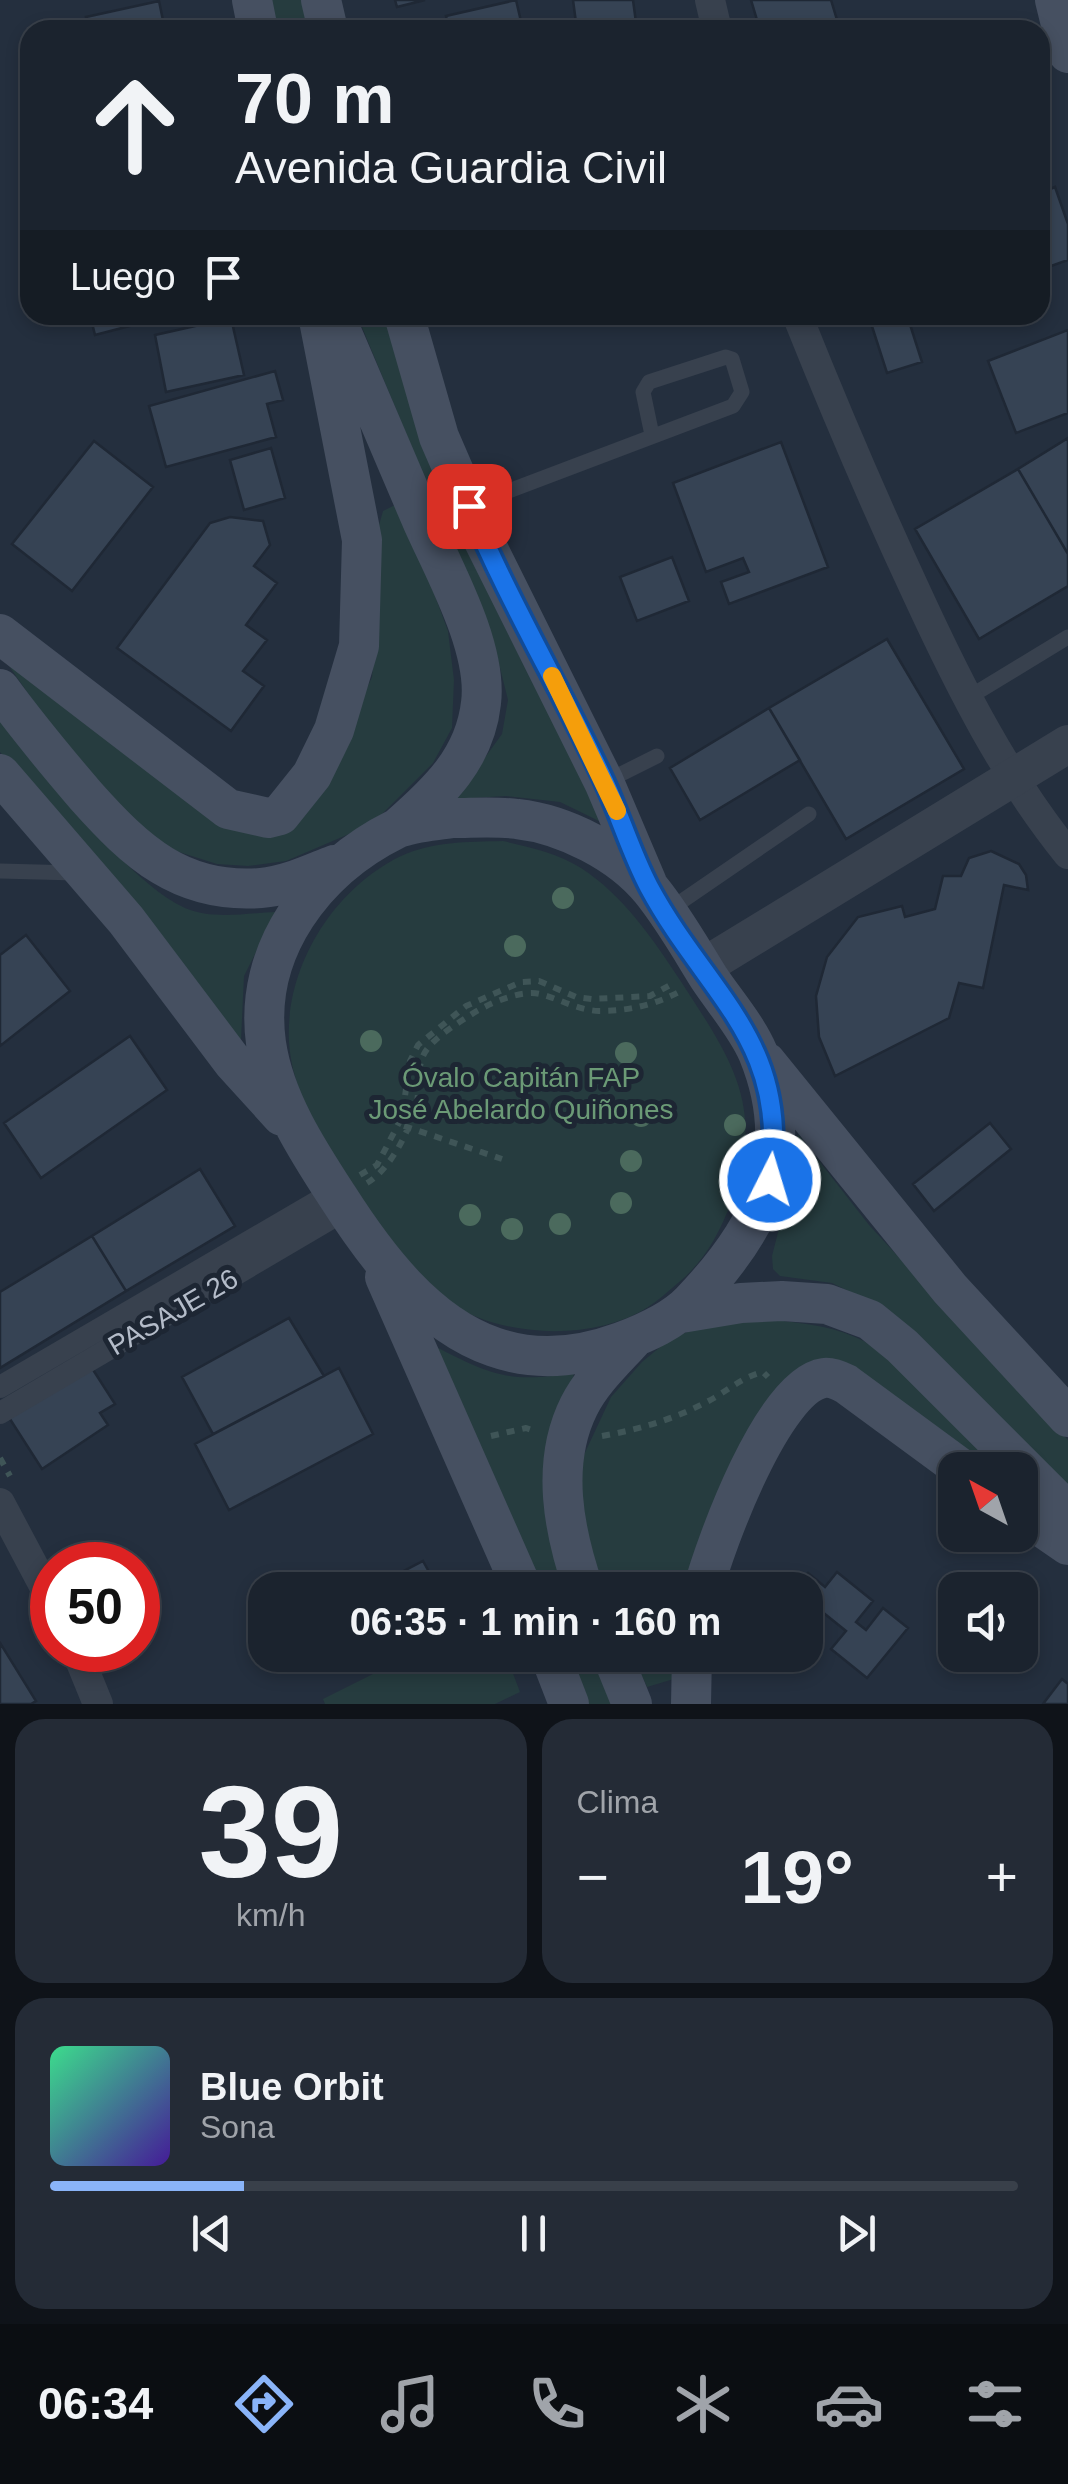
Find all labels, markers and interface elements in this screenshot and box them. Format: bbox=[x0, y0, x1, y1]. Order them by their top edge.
icon: ahead bbox=[70, 60, 200, 190]
text: 70 m bbox=[235, 60, 395, 138]
text: Avenida Guardia Civil bbox=[235, 142, 667, 193]
icon: arrive bbox=[196, 250, 251, 305]
text: Luego bbox=[70, 256, 176, 298]
pin bbox=[427, 464, 512, 549]
icon: arrive bbox=[442, 479, 497, 534]
park label: Óvalo Capitán FAP José Abelardo Quiñones bbox=[368, 1062, 674, 1125]
position arrow bbox=[718, 1128, 822, 1232]
street label: PASAJE 26 bbox=[103, 1263, 243, 1361]
north arrow bbox=[938, 1452, 1038, 1552]
map controls bbox=[938, 1452, 1038, 1672]
speed limit sign: 50 bbox=[30, 1542, 160, 1672]
button: sound bbox=[938, 1572, 1038, 1672]
text: 06:35 · 1 min · 160 m bbox=[350, 1601, 721, 1643]
text: 39 bbox=[198, 1759, 343, 1905]
text: Clima bbox=[577, 1784, 658, 1820]
text: 19° bbox=[741, 1835, 854, 1919]
text: − bbox=[577, 1846, 609, 1908]
text: + bbox=[986, 1846, 1018, 1908]
text: km/h bbox=[236, 1897, 305, 1933]
text: Blue Orbit bbox=[200, 2066, 384, 2108]
text: Sona bbox=[200, 2109, 275, 2145]
icon: previous bbox=[184, 2206, 239, 2261]
icon: pause bbox=[506, 2206, 561, 2261]
icon: next bbox=[829, 2206, 884, 2261]
icon: directions bbox=[229, 2369, 299, 2439]
icon: music bbox=[375, 2369, 445, 2439]
icon: phone bbox=[522, 2369, 592, 2439]
icon: climate bbox=[668, 2369, 738, 2439]
icon: car bbox=[814, 2369, 884, 2439]
icon: filters bbox=[960, 2369, 1030, 2439]
text: 06:34 bbox=[38, 2378, 153, 2429]

